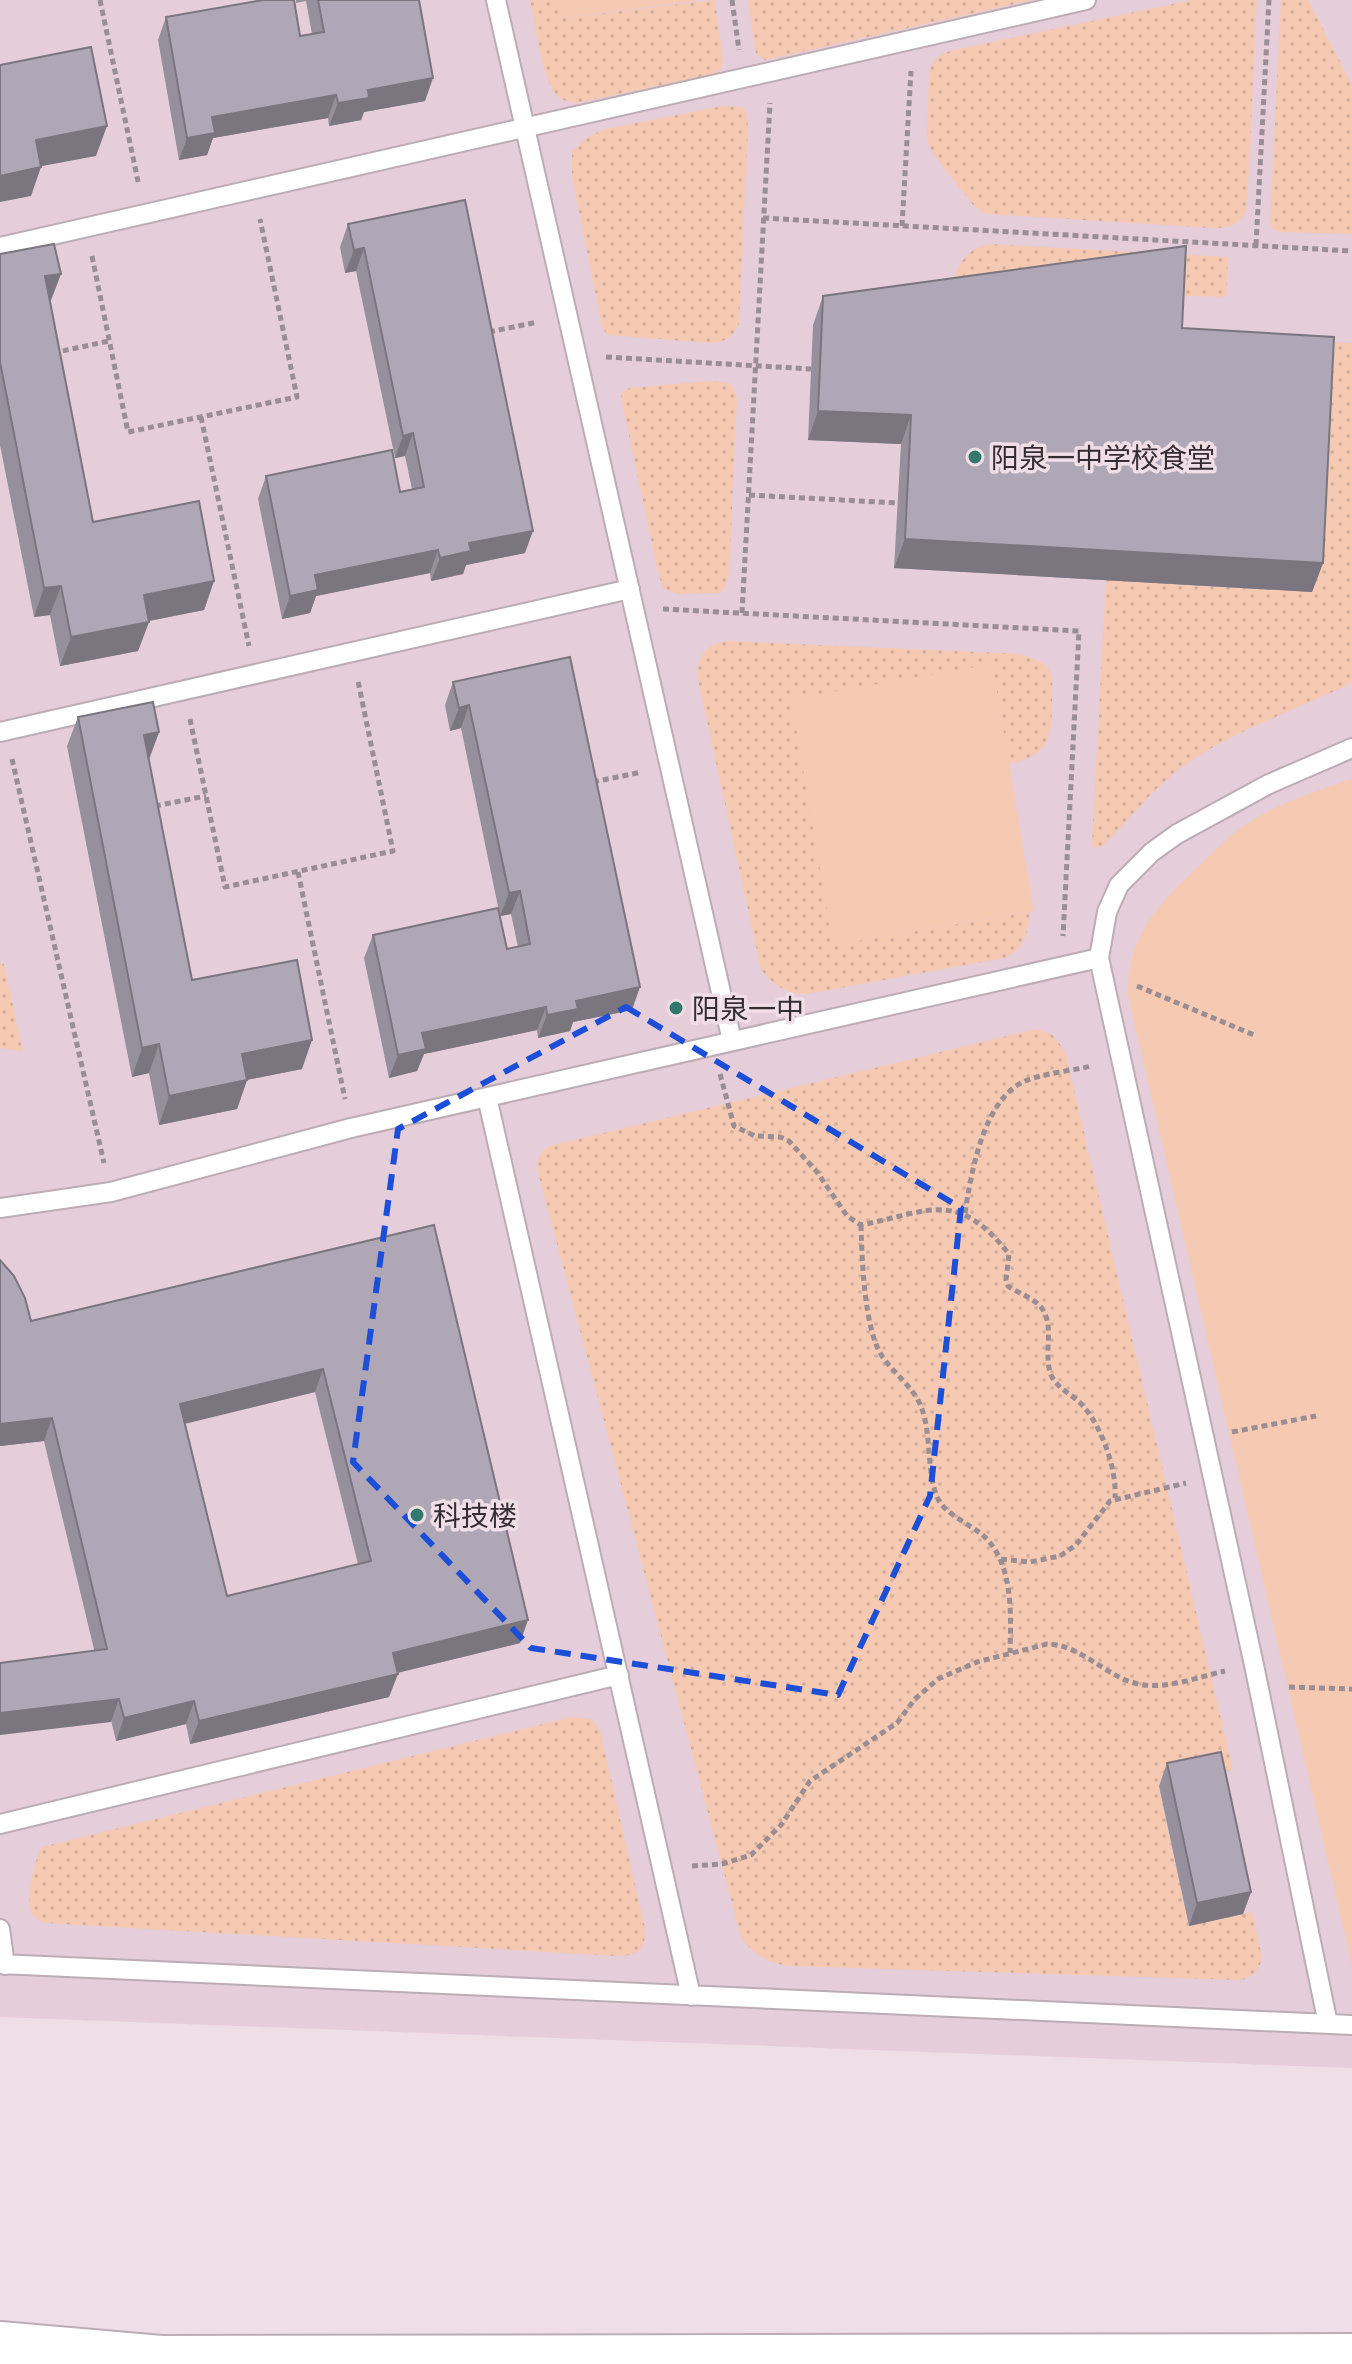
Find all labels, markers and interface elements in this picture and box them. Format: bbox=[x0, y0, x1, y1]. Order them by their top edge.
place label: 阳泉一中学校食堂 bbox=[991, 440, 1215, 475]
marker: 阳泉一中学校食堂 bbox=[966, 448, 984, 466]
place label: 阳泉一中 bbox=[692, 991, 804, 1026]
marker: 阳泉一中 bbox=[667, 999, 685, 1017]
place label: 科技楼 bbox=[433, 1498, 517, 1533]
marker: 科技楼 bbox=[408, 1506, 426, 1524]

